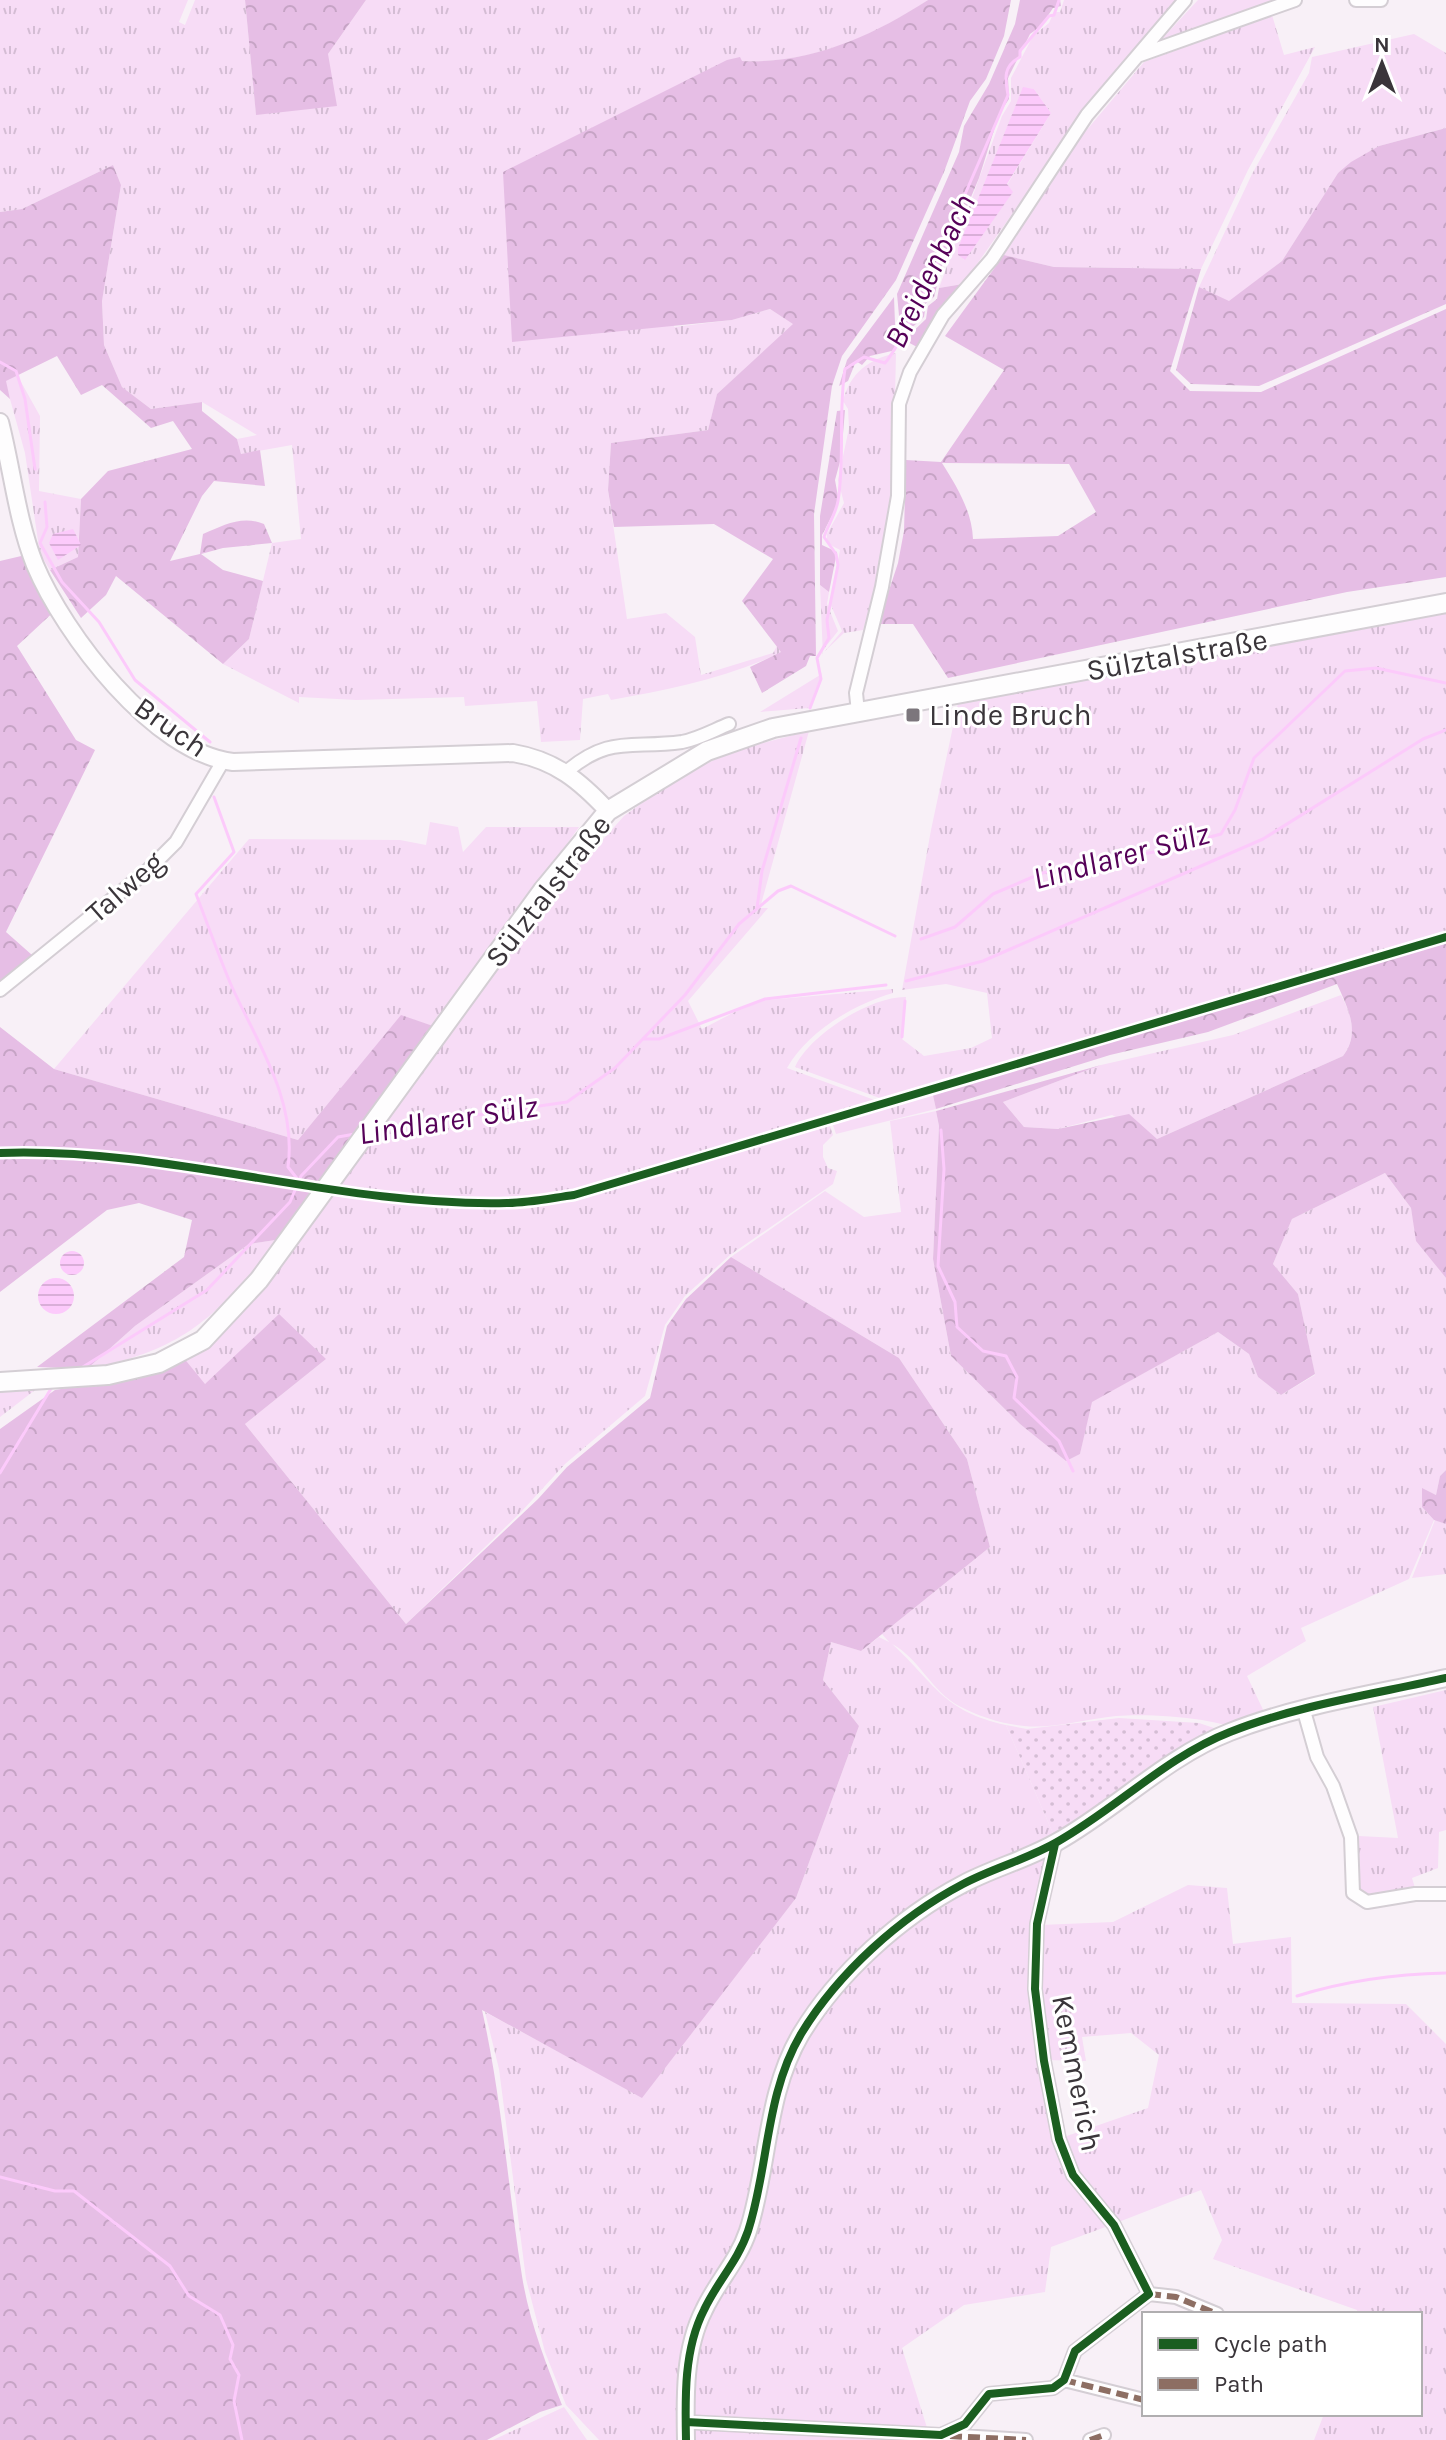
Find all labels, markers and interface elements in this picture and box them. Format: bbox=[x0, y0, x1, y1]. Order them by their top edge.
north arrow bbox=[1342, 24, 1422, 104]
text: N bbox=[1374, 32, 1390, 58]
water label: Breidenbach bbox=[877, 188, 983, 354]
street label: Sülztalstraße bbox=[1084, 621, 1270, 689]
street label: Bruch bbox=[127, 689, 215, 765]
place label: Linde Bruch bbox=[929, 697, 1092, 733]
marker: Linde Bruch bbox=[904, 706, 922, 724]
street label: Sülztalstraße bbox=[477, 808, 619, 974]
water label: Lindlarer Sülz bbox=[1029, 815, 1214, 897]
street label: Talweg bbox=[79, 843, 171, 931]
water label: Lindlarer Sülz bbox=[356, 1088, 541, 1152]
street label: Kemmerich bbox=[1044, 1992, 1110, 2154]
legend bbox=[1142, 2312, 1422, 2416]
text: Cycle path bbox=[1214, 2330, 1328, 2358]
text: Path bbox=[1214, 2370, 1264, 2398]

